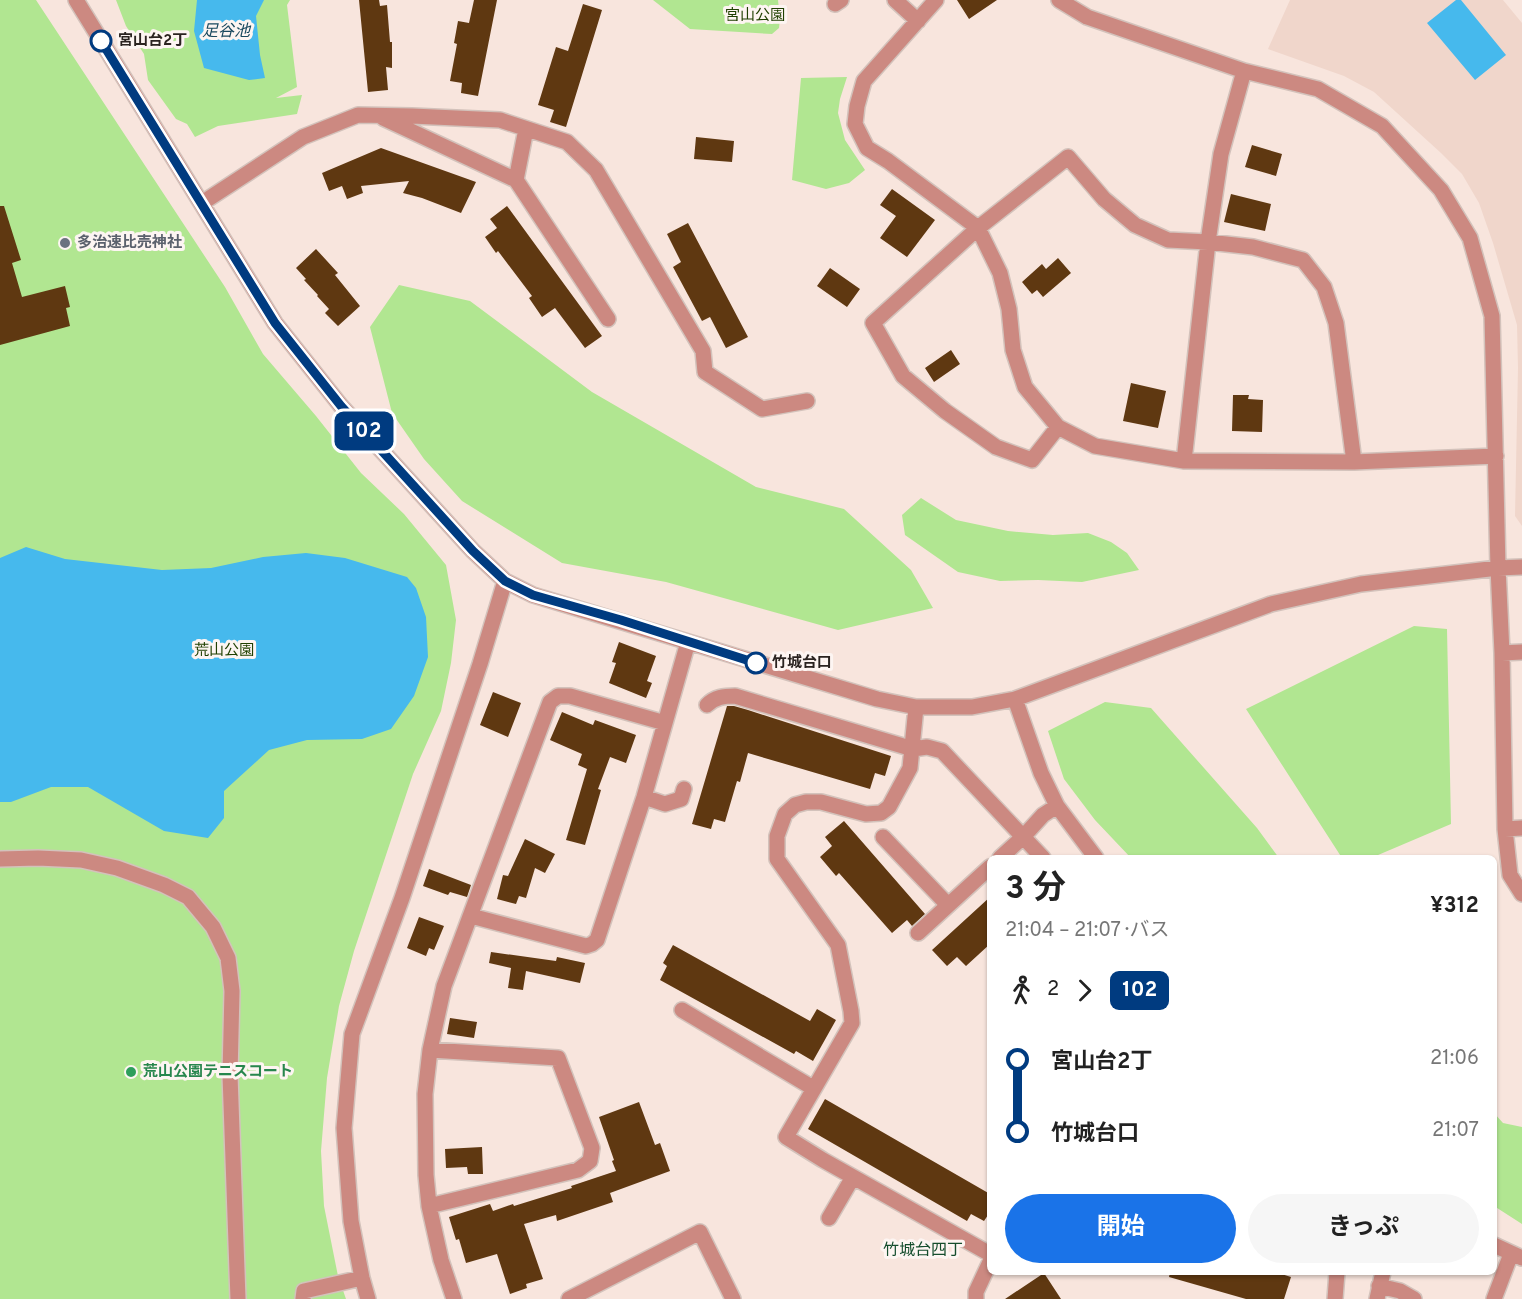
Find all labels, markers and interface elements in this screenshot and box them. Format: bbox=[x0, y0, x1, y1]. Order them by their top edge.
park label: 宮山公園 bbox=[725, 7, 785, 26]
water label: 足谷池 bbox=[202, 22, 252, 42]
marker: 宮山台2丁 bbox=[90, 30, 112, 52]
place label: 宮山台2丁 bbox=[118, 32, 187, 51]
place label: 多治速比売神社 bbox=[77, 233, 182, 253]
marker: 多治速比売神社 bbox=[58, 236, 72, 250]
line badge: 102 bbox=[330, 412, 398, 450]
text: 102 bbox=[346, 418, 382, 445]
park label: 荒山公園 bbox=[194, 642, 254, 661]
marker: 竹城台口 bbox=[745, 652, 767, 674]
place label: 竹城台口 bbox=[772, 653, 832, 673]
text: 3 分 bbox=[1005, 869, 1066, 911]
text: ¥312 bbox=[1430, 893, 1479, 920]
text: 21:04 – 21:07 · バス bbox=[1005, 918, 1170, 944]
icon: walk bbox=[1005, 974, 1038, 1007]
icon: forward bbox=[1068, 974, 1101, 1007]
text: 2 bbox=[1047, 977, 1059, 1003]
text: 102 bbox=[1122, 977, 1157, 1004]
text: 21:06 bbox=[1430, 1046, 1479, 1072]
text: 宮山台2丁 bbox=[1051, 1049, 1152, 1076]
place label: 荒山公園テニスコート bbox=[143, 1063, 293, 1082]
marker: 荒山公園テニスコート bbox=[124, 1065, 138, 1079]
text: 21:07 bbox=[1432, 1118, 1479, 1144]
text: 竹城台口 bbox=[1051, 1121, 1139, 1148]
button: 開始 bbox=[1005, 1194, 1236, 1263]
button: きっぷ bbox=[1248, 1194, 1479, 1263]
district label: 竹城台四丁 bbox=[883, 1241, 963, 1261]

